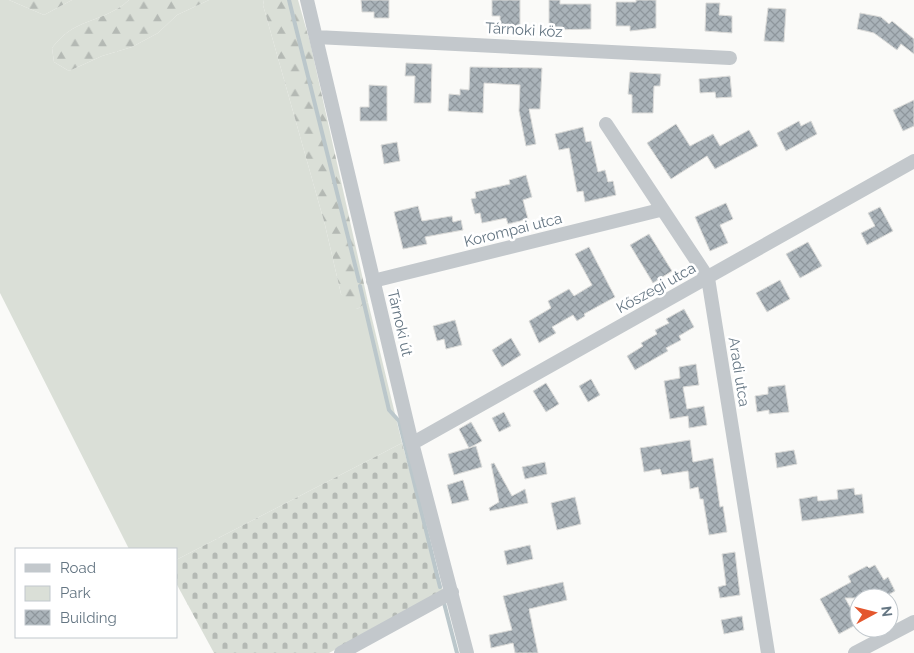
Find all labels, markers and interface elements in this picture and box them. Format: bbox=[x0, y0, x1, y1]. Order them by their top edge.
street label: Tárnoki köz bbox=[485, 19, 563, 41]
street label: Korompai utca bbox=[462, 209, 564, 251]
street label: Kőszegi utca bbox=[613, 259, 699, 317]
street label: Tárnoki út bbox=[384, 288, 416, 358]
street label: Aradi utca bbox=[725, 336, 753, 408]
legend bbox=[15, 548, 178, 638]
text: Road bbox=[60, 559, 96, 577]
text: Park bbox=[60, 584, 91, 602]
north arrow bbox=[849, 588, 899, 638]
text: N bbox=[878, 605, 895, 618]
text: Building bbox=[60, 609, 117, 627]

